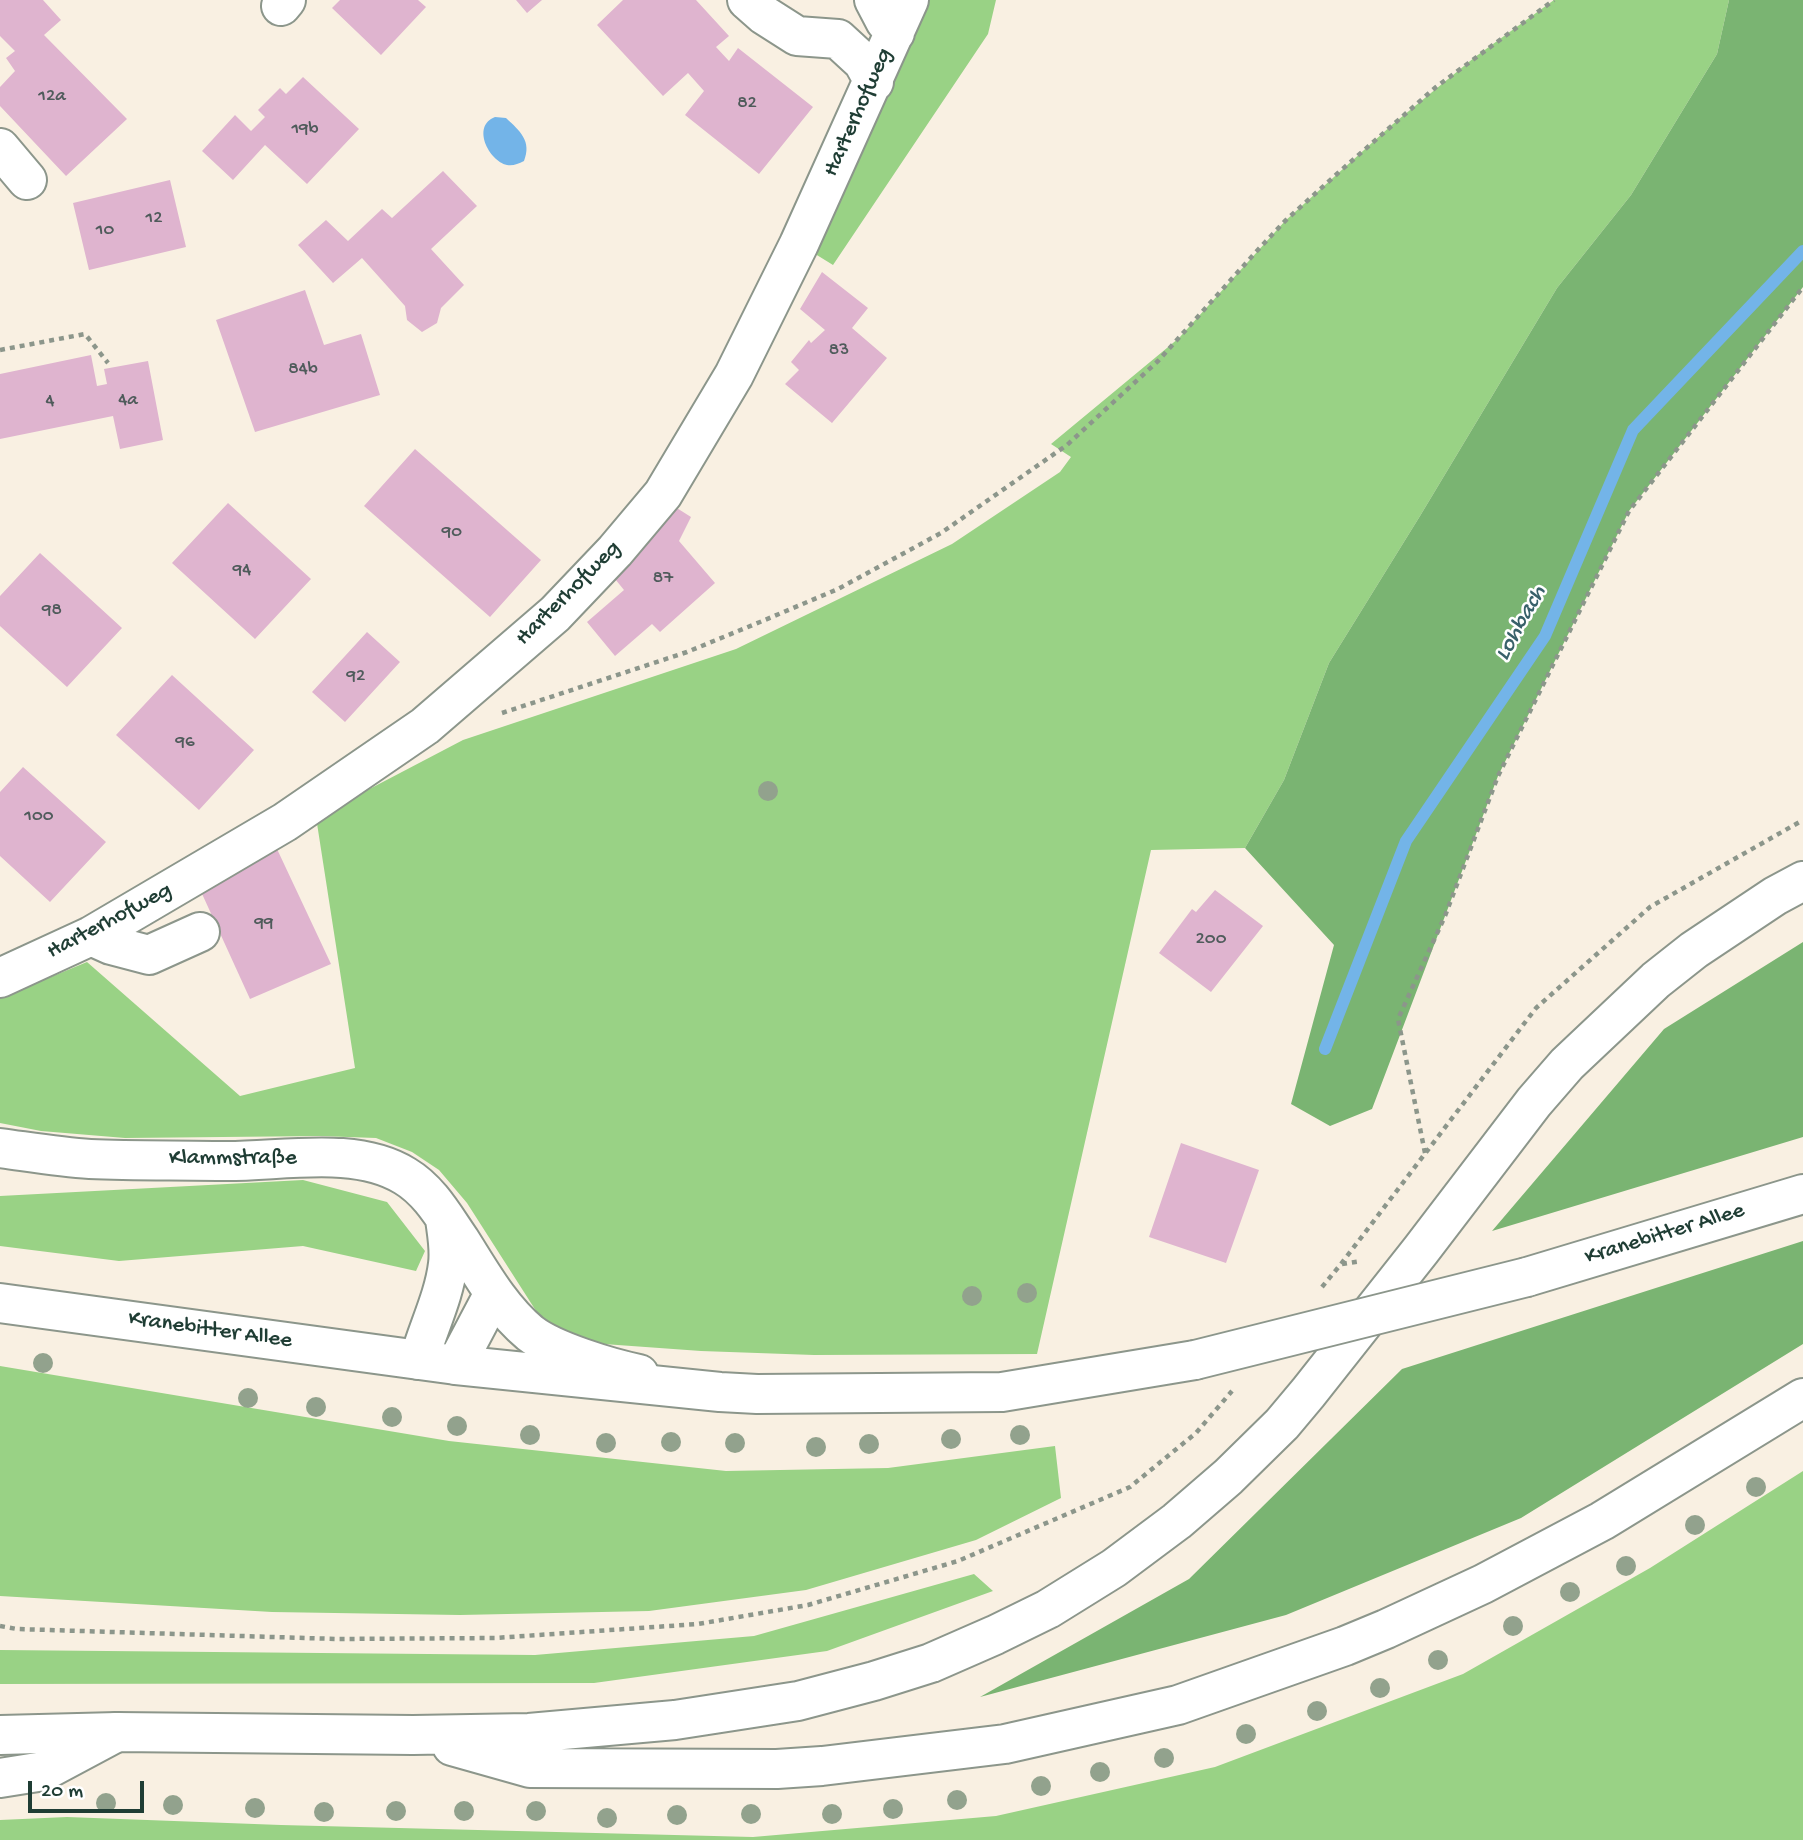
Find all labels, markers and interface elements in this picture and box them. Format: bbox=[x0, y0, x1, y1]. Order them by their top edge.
street label: Harterhofweg bbox=[818, 45, 900, 181]
house number: 12a bbox=[38, 86, 66, 108]
house number: 82 bbox=[737, 93, 757, 115]
house number: 19b bbox=[291, 119, 319, 141]
house number: 12 bbox=[146, 208, 162, 230]
house number: 10 bbox=[96, 220, 114, 242]
house number: 83 bbox=[829, 340, 849, 362]
house number: 84b bbox=[288, 359, 318, 381]
house number: 4a bbox=[118, 390, 138, 412]
house number: 4 bbox=[46, 391, 54, 413]
house number: 90 bbox=[442, 522, 462, 544]
street label: Harterhofweg bbox=[511, 536, 627, 652]
house number: 94 bbox=[233, 560, 251, 582]
house number: 87 bbox=[653, 568, 673, 590]
water label: Lohbach bbox=[1490, 582, 1554, 666]
house number: 98 bbox=[42, 600, 62, 622]
house number: 92 bbox=[347, 666, 365, 688]
house number: 96 bbox=[175, 732, 195, 754]
house number: 100 bbox=[24, 806, 54, 828]
street label: Harterhofweg bbox=[43, 878, 177, 966]
house number: 99 bbox=[254, 913, 274, 935]
house number: 200 bbox=[1196, 929, 1226, 951]
street label: Klammstraße bbox=[169, 1145, 297, 1173]
street label: Kranebitter Allee bbox=[1582, 1198, 1748, 1272]
street label: Kranebitter Allee bbox=[126, 1306, 294, 1356]
scale bar bbox=[32, 1766, 147, 1810]
text: 20 m bbox=[41, 1780, 83, 1805]

